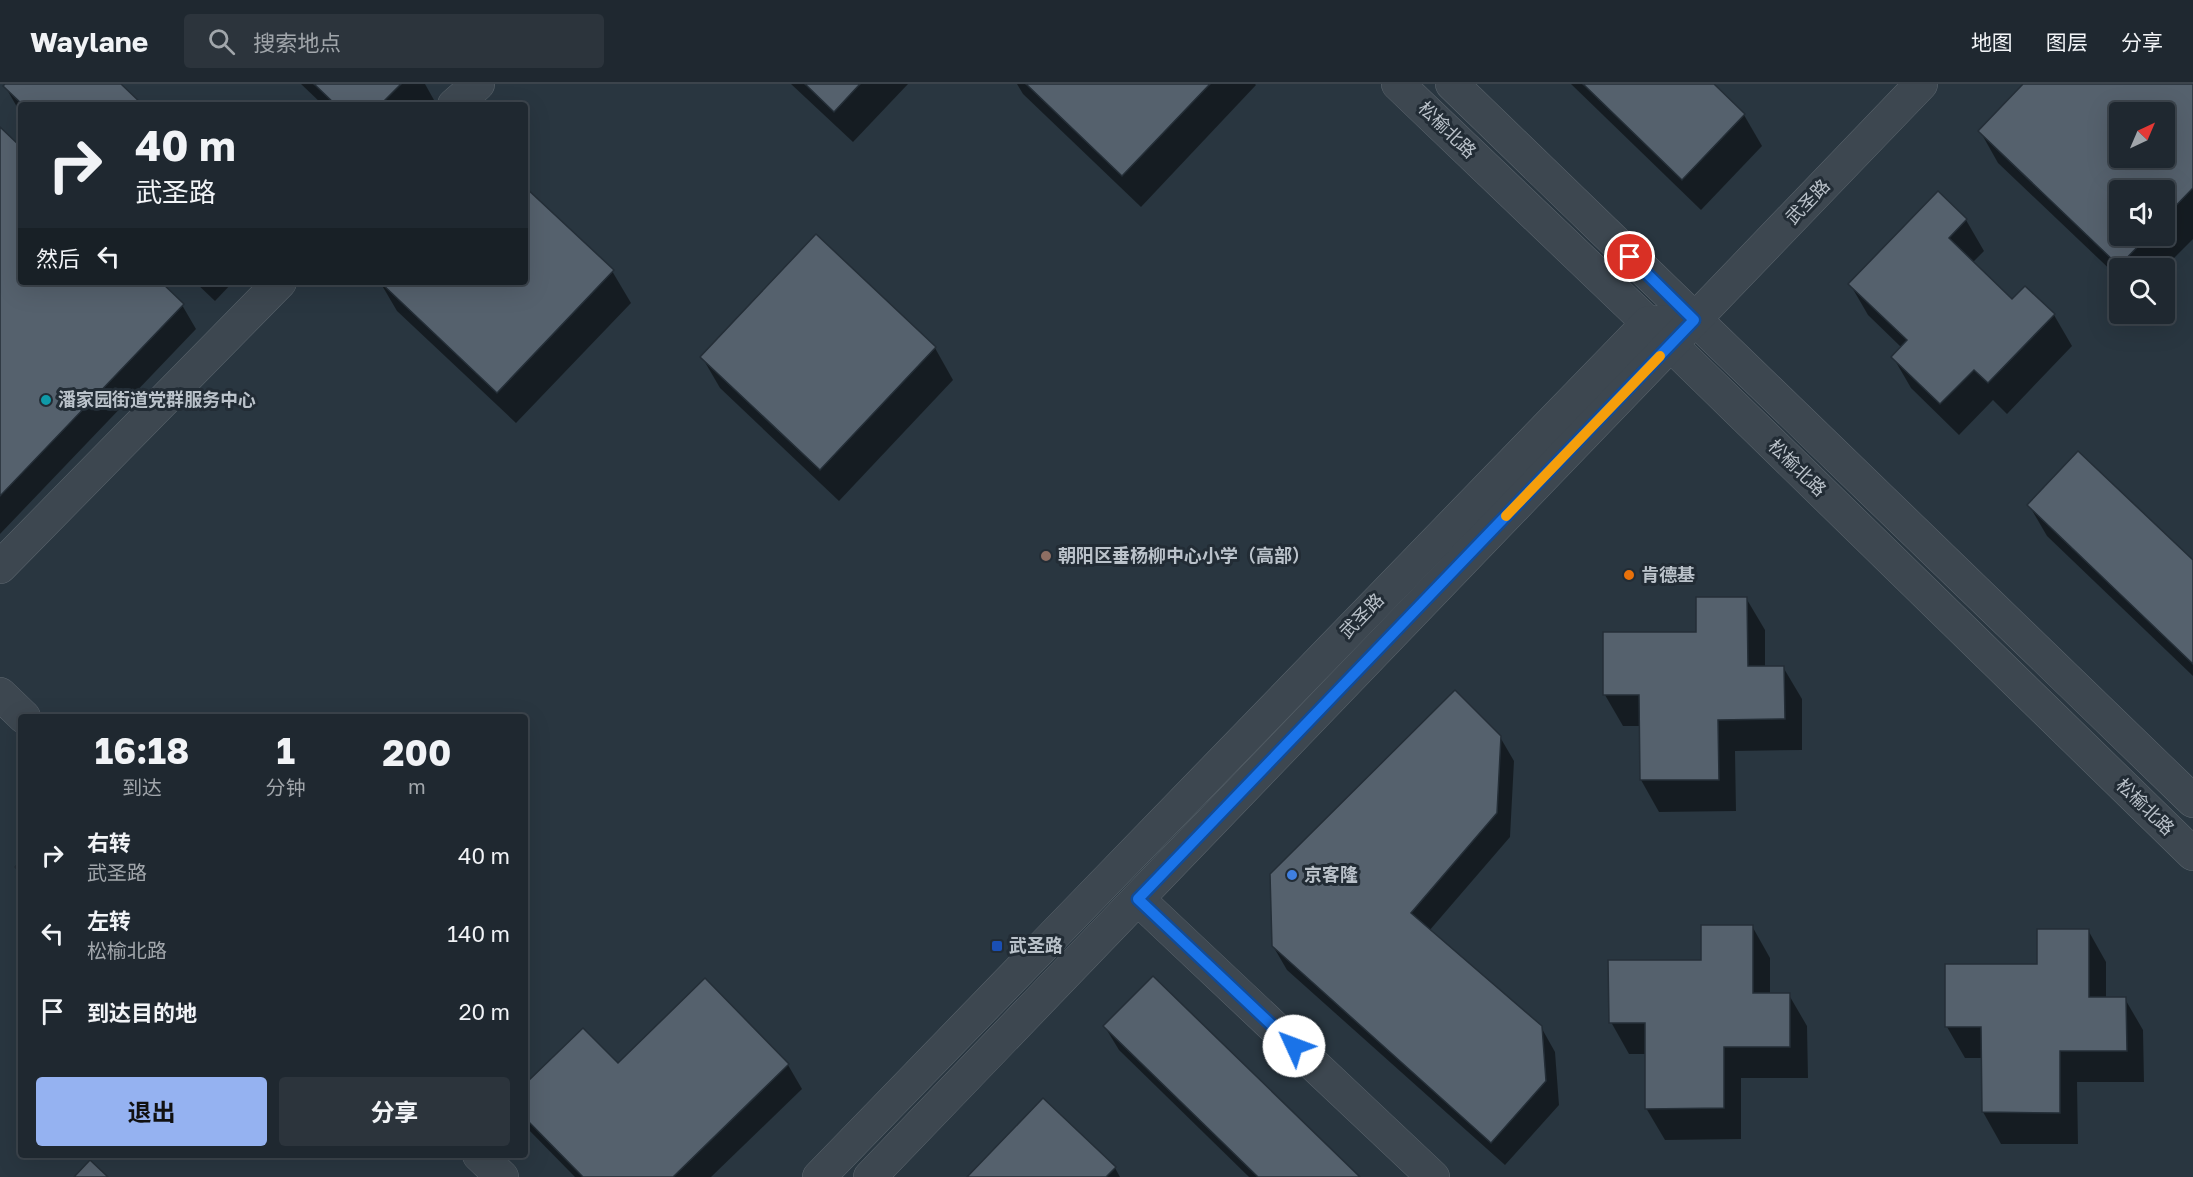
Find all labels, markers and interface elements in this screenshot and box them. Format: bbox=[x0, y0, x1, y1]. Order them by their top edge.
search box bbox=[184, 14, 604, 68]
text: Waylane bbox=[30, 25, 148, 58]
icon: search bbox=[205, 25, 238, 58]
text: 搜索地点 bbox=[253, 29, 341, 56]
text: 地图 bbox=[1971, 29, 2013, 55]
text: 图层 bbox=[2046, 29, 2088, 55]
text: 分享 bbox=[2121, 29, 2163, 55]
street label: 松榆北路 bbox=[1414, 96, 1481, 162]
north arrow bbox=[2109, 102, 2175, 168]
map controls bbox=[2109, 102, 2175, 324]
text: 40 m bbox=[135, 120, 236, 170]
icon: right bbox=[36, 126, 114, 204]
street label: 武圣路 bbox=[1781, 174, 1834, 228]
text: 武圣路 bbox=[135, 176, 216, 208]
button: sound bbox=[2109, 180, 2175, 246]
pin bbox=[1604, 231, 1655, 282]
icon: left bbox=[92, 240, 125, 273]
icon: arrive bbox=[1613, 240, 1646, 273]
text: 然后 bbox=[36, 245, 80, 272]
button: search bbox=[2109, 258, 2175, 324]
place label: 潘家园街道党群服务中心 bbox=[58, 388, 256, 410]
marker: 潘家园街道党群服务中心 bbox=[39, 393, 53, 407]
street label: 松榆北路 bbox=[1764, 434, 1831, 500]
place label: 朝阳区垂杨柳中心小学（高部） bbox=[1058, 544, 1310, 566]
marker: 朝阳区垂杨柳中心小学（高部） bbox=[1039, 549, 1053, 563]
place label: 肯德基 bbox=[1641, 563, 1695, 585]
marker: 肯德基 bbox=[1622, 568, 1636, 582]
street label: 武圣路 bbox=[1335, 588, 1388, 642]
text: 16:18 bbox=[95, 729, 189, 772]
text: 1 bbox=[277, 729, 295, 772]
text: 200 bbox=[383, 731, 451, 774]
street label: 松榆北路 bbox=[2112, 773, 2179, 839]
text: m bbox=[408, 774, 426, 798]
text: 到达 bbox=[122, 775, 162, 799]
text: 分钟 bbox=[266, 775, 306, 799]
text: 右转 bbox=[87, 829, 131, 856]
icon: right bbox=[36, 839, 69, 872]
text: 40 m bbox=[458, 842, 510, 869]
text: 武圣路 bbox=[87, 860, 147, 884]
place label: 京客隆 bbox=[1304, 863, 1358, 885]
marker: 京客隆 bbox=[1285, 868, 1299, 882]
text: 左转 bbox=[87, 907, 131, 934]
icon: left bbox=[36, 917, 69, 950]
text: 140 m bbox=[447, 920, 510, 947]
place label: 武圣路 bbox=[1009, 934, 1063, 956]
text: 松榆北路 bbox=[87, 938, 167, 962]
marker: 武圣路 bbox=[990, 939, 1004, 953]
icon: arrive bbox=[36, 995, 69, 1028]
text: 20 m bbox=[459, 998, 510, 1025]
text: 到达目的地 bbox=[87, 999, 197, 1026]
position arrow bbox=[1262, 1014, 1326, 1078]
button: 退出 bbox=[36, 1077, 267, 1146]
button: 分享 bbox=[279, 1077, 510, 1146]

